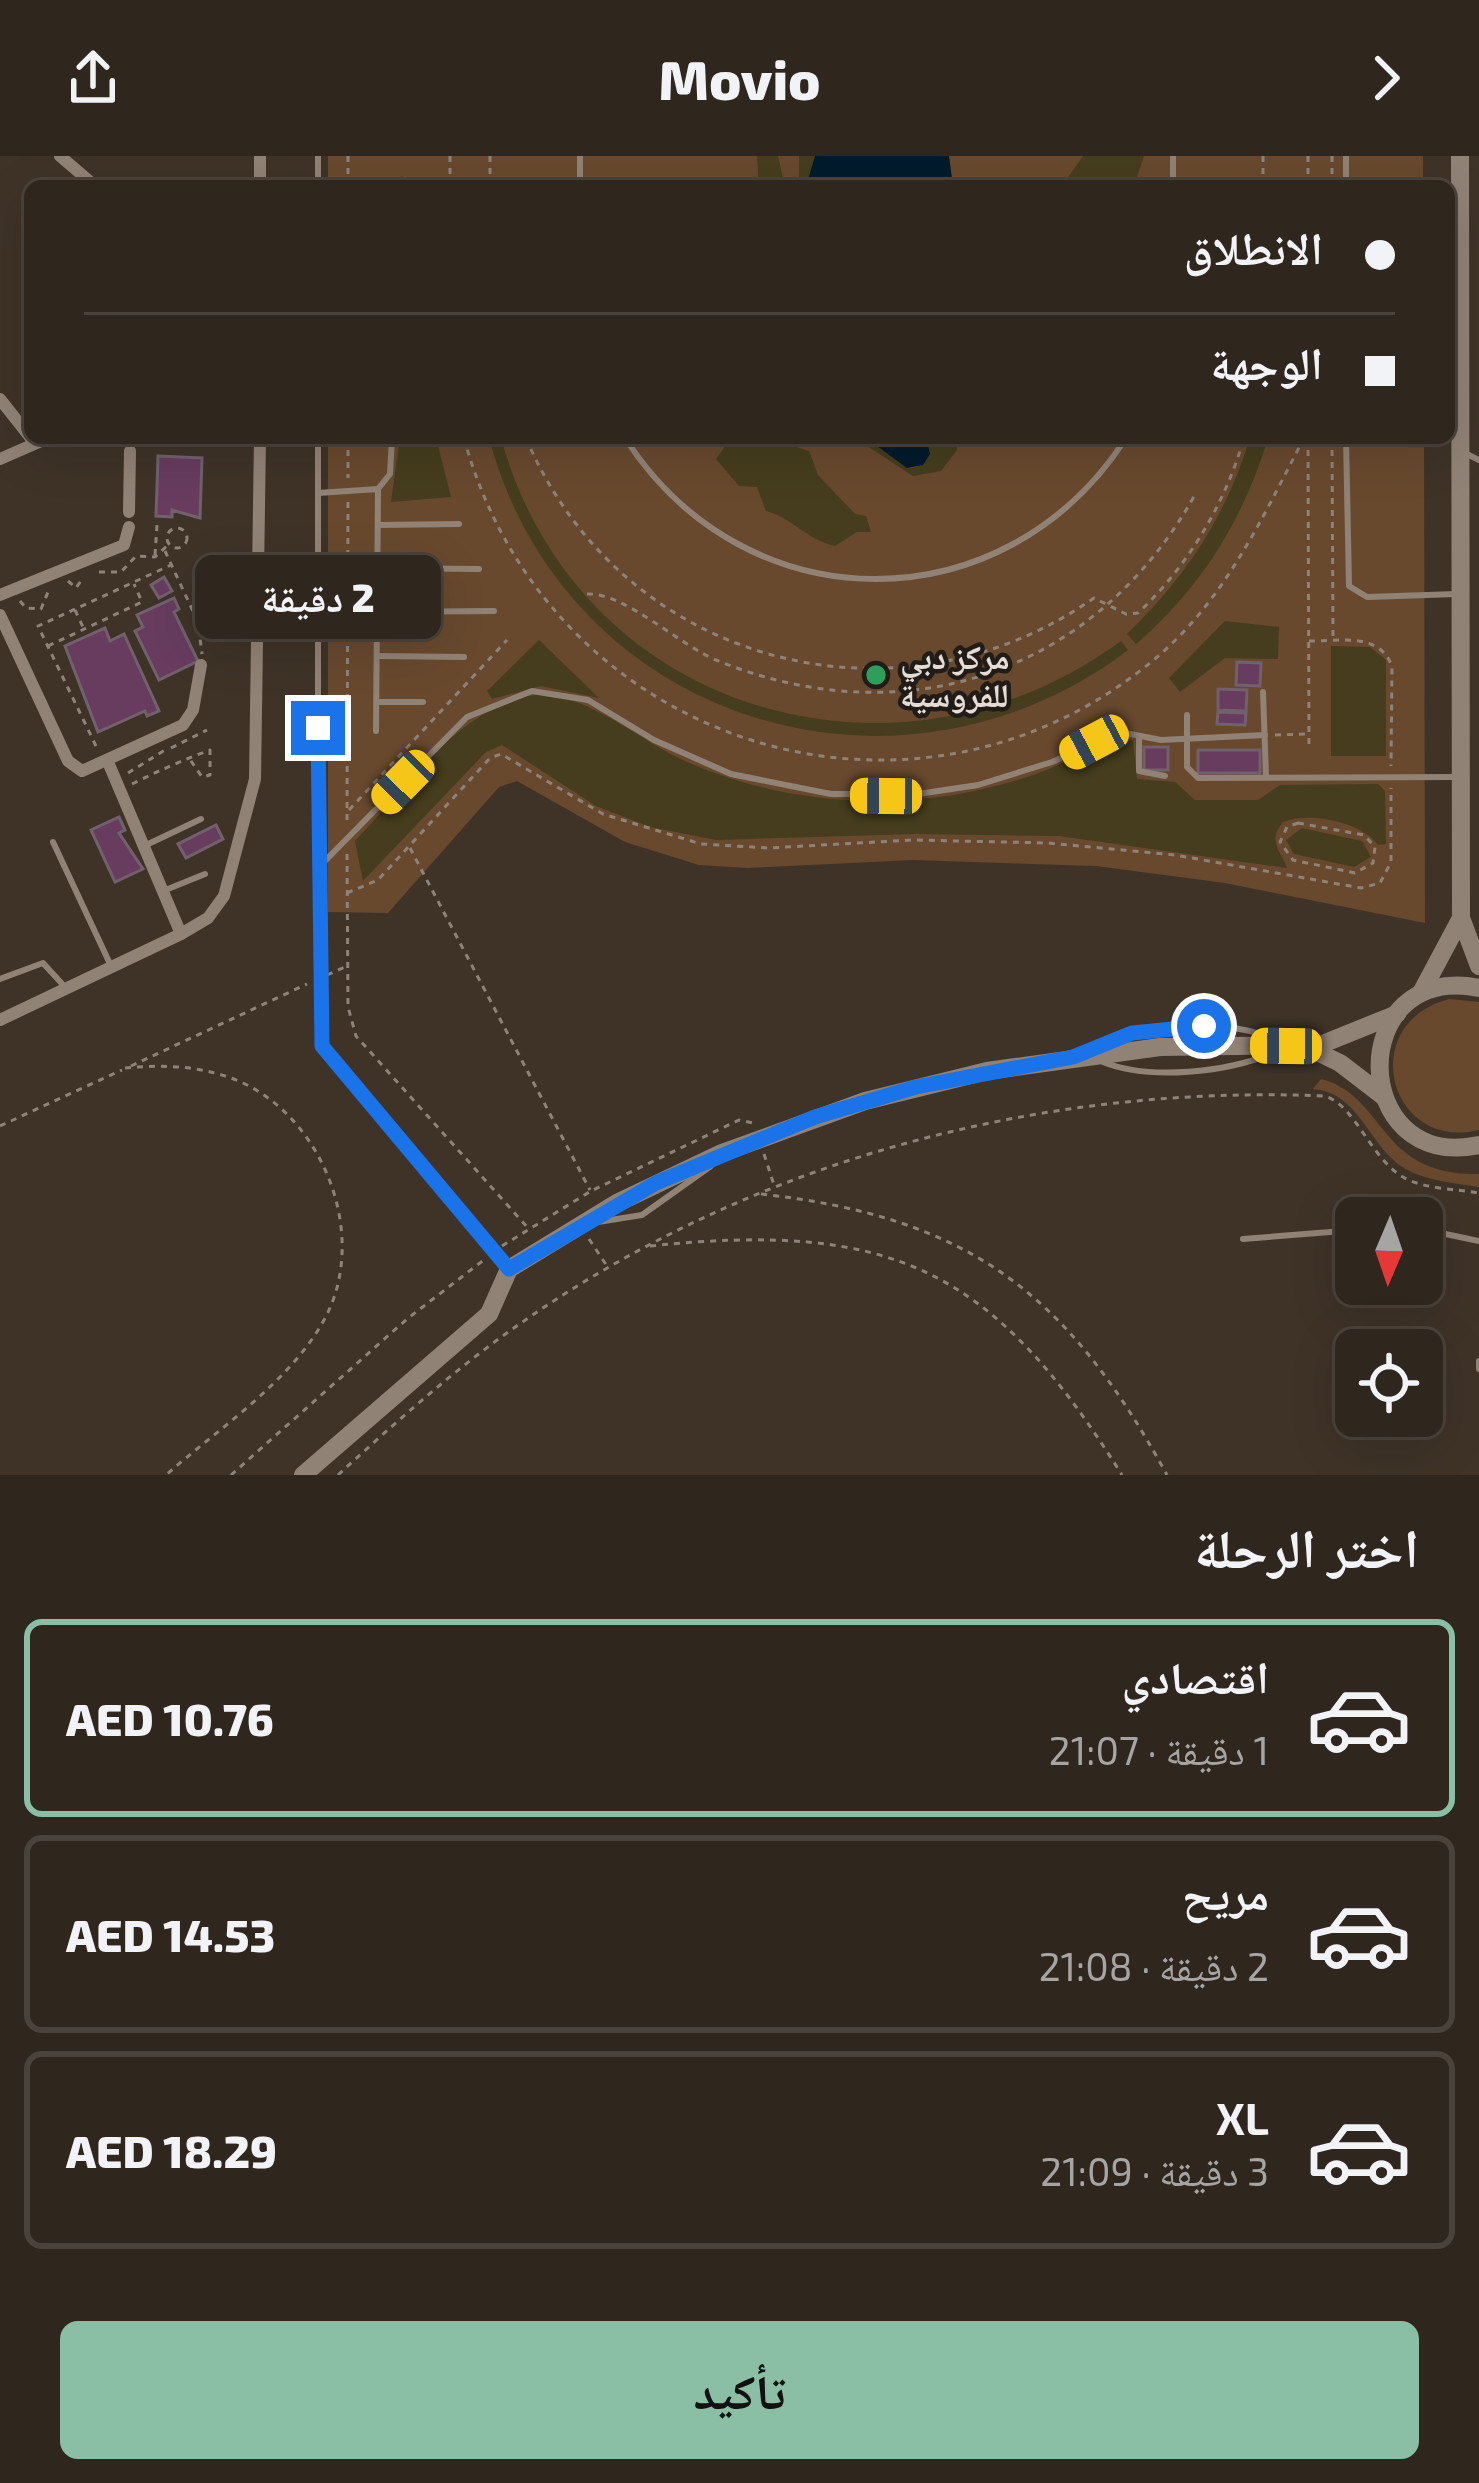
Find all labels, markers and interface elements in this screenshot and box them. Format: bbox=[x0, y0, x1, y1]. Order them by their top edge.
icon: share bbox=[60, 45, 126, 111]
icon: forward bbox=[1353, 45, 1419, 111]
text: Movio bbox=[658, 46, 821, 111]
text: الانطلاق bbox=[1184, 220, 1323, 274]
text: الوجهة bbox=[1210, 335, 1323, 389]
callout: 2 دقيقة bbox=[195, 554, 441, 638]
text: 2 دقيقة bbox=[261, 573, 375, 620]
place label: مركز دبي للفروسية bbox=[900, 636, 1010, 714]
marker: مركز دبي للفروسية bbox=[863, 662, 889, 688]
route end bbox=[291, 701, 345, 755]
car bbox=[1054, 709, 1134, 775]
car bbox=[365, 744, 441, 820]
car bbox=[850, 777, 922, 815]
route start bbox=[1177, 999, 1231, 1053]
car bbox=[1250, 1027, 1322, 1065]
north arrow bbox=[1335, 1197, 1443, 1305]
map controls bbox=[1335, 1197, 1443, 1437]
button: locate bbox=[1335, 1329, 1443, 1437]
text: اختر الرحلة bbox=[1194, 1514, 1419, 1579]
text: اقتصادي bbox=[1122, 1649, 1269, 1703]
icon: car bbox=[1305, 1664, 1413, 1772]
text: AED 10.76 bbox=[66, 1691, 274, 1745]
text: 1 دقيقة · 21:07 bbox=[1049, 1726, 1269, 1773]
text: مريح bbox=[1182, 1865, 1269, 1919]
icon: car bbox=[1305, 1880, 1413, 1988]
text: AED 14.53 bbox=[66, 1907, 275, 1961]
text: 2 دقيقة · 21:08 bbox=[1039, 1942, 1269, 1989]
text: XL bbox=[1216, 2090, 1269, 2144]
icon: car bbox=[1305, 2096, 1413, 2204]
text: AED 18.29 bbox=[66, 2123, 277, 2177]
text: 3 دقيقة · 21:09 bbox=[1040, 2147, 1269, 2194]
button: تأكيد bbox=[60, 2321, 1419, 2459]

